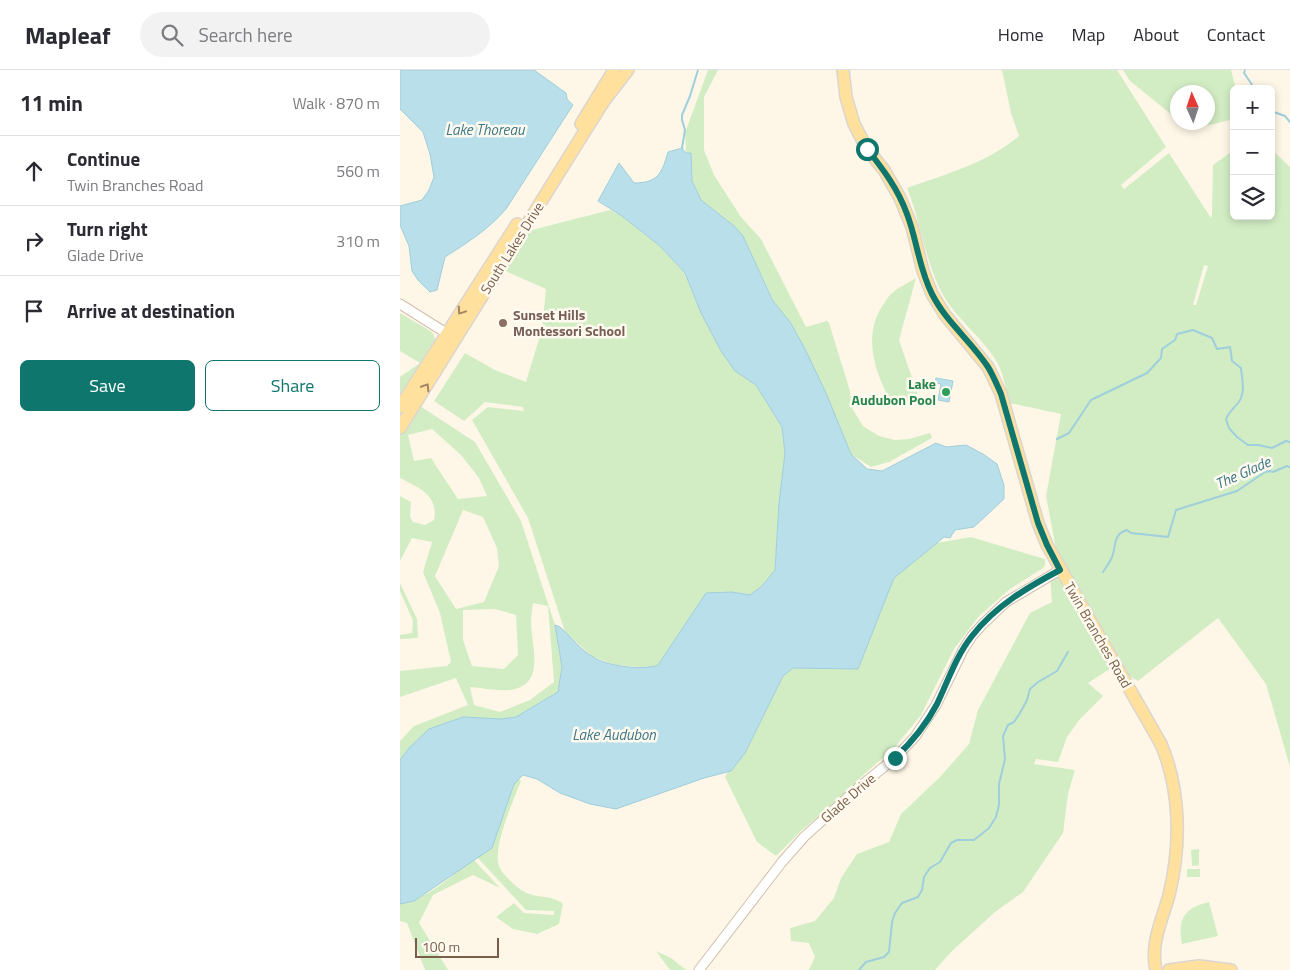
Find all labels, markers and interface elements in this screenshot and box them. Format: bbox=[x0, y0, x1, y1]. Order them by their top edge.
search box bbox=[140, 12, 490, 57]
text: Mapleaf bbox=[25, 17, 110, 53]
text: Search here bbox=[198, 20, 293, 49]
icon: search bbox=[158, 21, 186, 49]
text: Home bbox=[998, 21, 1044, 48]
text: Map bbox=[1072, 21, 1105, 48]
text: About bbox=[1133, 21, 1179, 48]
text: Contact bbox=[1207, 21, 1265, 48]
north arrow bbox=[1170, 85, 1215, 130]
map controls bbox=[1230, 85, 1275, 220]
button: + bbox=[1230, 85, 1275, 130]
text: 11 min bbox=[20, 87, 83, 119]
text: Walk · 870 m bbox=[292, 91, 380, 115]
water label: Lake Thoreau bbox=[446, 118, 526, 141]
button: − bbox=[1230, 130, 1275, 175]
route start bbox=[856, 138, 879, 161]
text: Continue bbox=[67, 144, 140, 173]
icon: ahead bbox=[20, 157, 48, 185]
text: 560 m bbox=[336, 159, 380, 183]
text: Twin Branches Road bbox=[67, 173, 203, 197]
button: layers bbox=[1230, 175, 1275, 220]
street label: South Lakes Drive bbox=[475, 197, 548, 298]
text: Turn right bbox=[67, 214, 148, 243]
icon: right bbox=[20, 227, 48, 255]
text: 310 m bbox=[336, 229, 380, 253]
text: Glade Drive bbox=[67, 243, 144, 267]
text: Arrive at destination bbox=[67, 296, 235, 325]
icon: arrive bbox=[20, 297, 48, 325]
place label: Sunset Hills Montessori School bbox=[513, 304, 625, 341]
one-way arrow bbox=[458, 306, 468, 315]
marker: Sunset Hills Montessori School bbox=[497, 317, 509, 329]
button: Save bbox=[20, 360, 195, 411]
button: Share bbox=[205, 360, 380, 411]
place label: Lake Audubon Pool bbox=[852, 373, 936, 410]
one-way arrow bbox=[420, 383, 430, 392]
marker: Lake Audubon Pool bbox=[940, 386, 952, 398]
water label: The Glade bbox=[1211, 450, 1275, 495]
street label: Twin Branches Road bbox=[1060, 578, 1137, 692]
water label: Lake Audubon bbox=[572, 723, 656, 746]
route end bbox=[884, 747, 907, 770]
street label: Glade Drive bbox=[815, 768, 880, 828]
scale bar bbox=[415, 935, 499, 958]
text: 100 m bbox=[422, 936, 460, 957]

